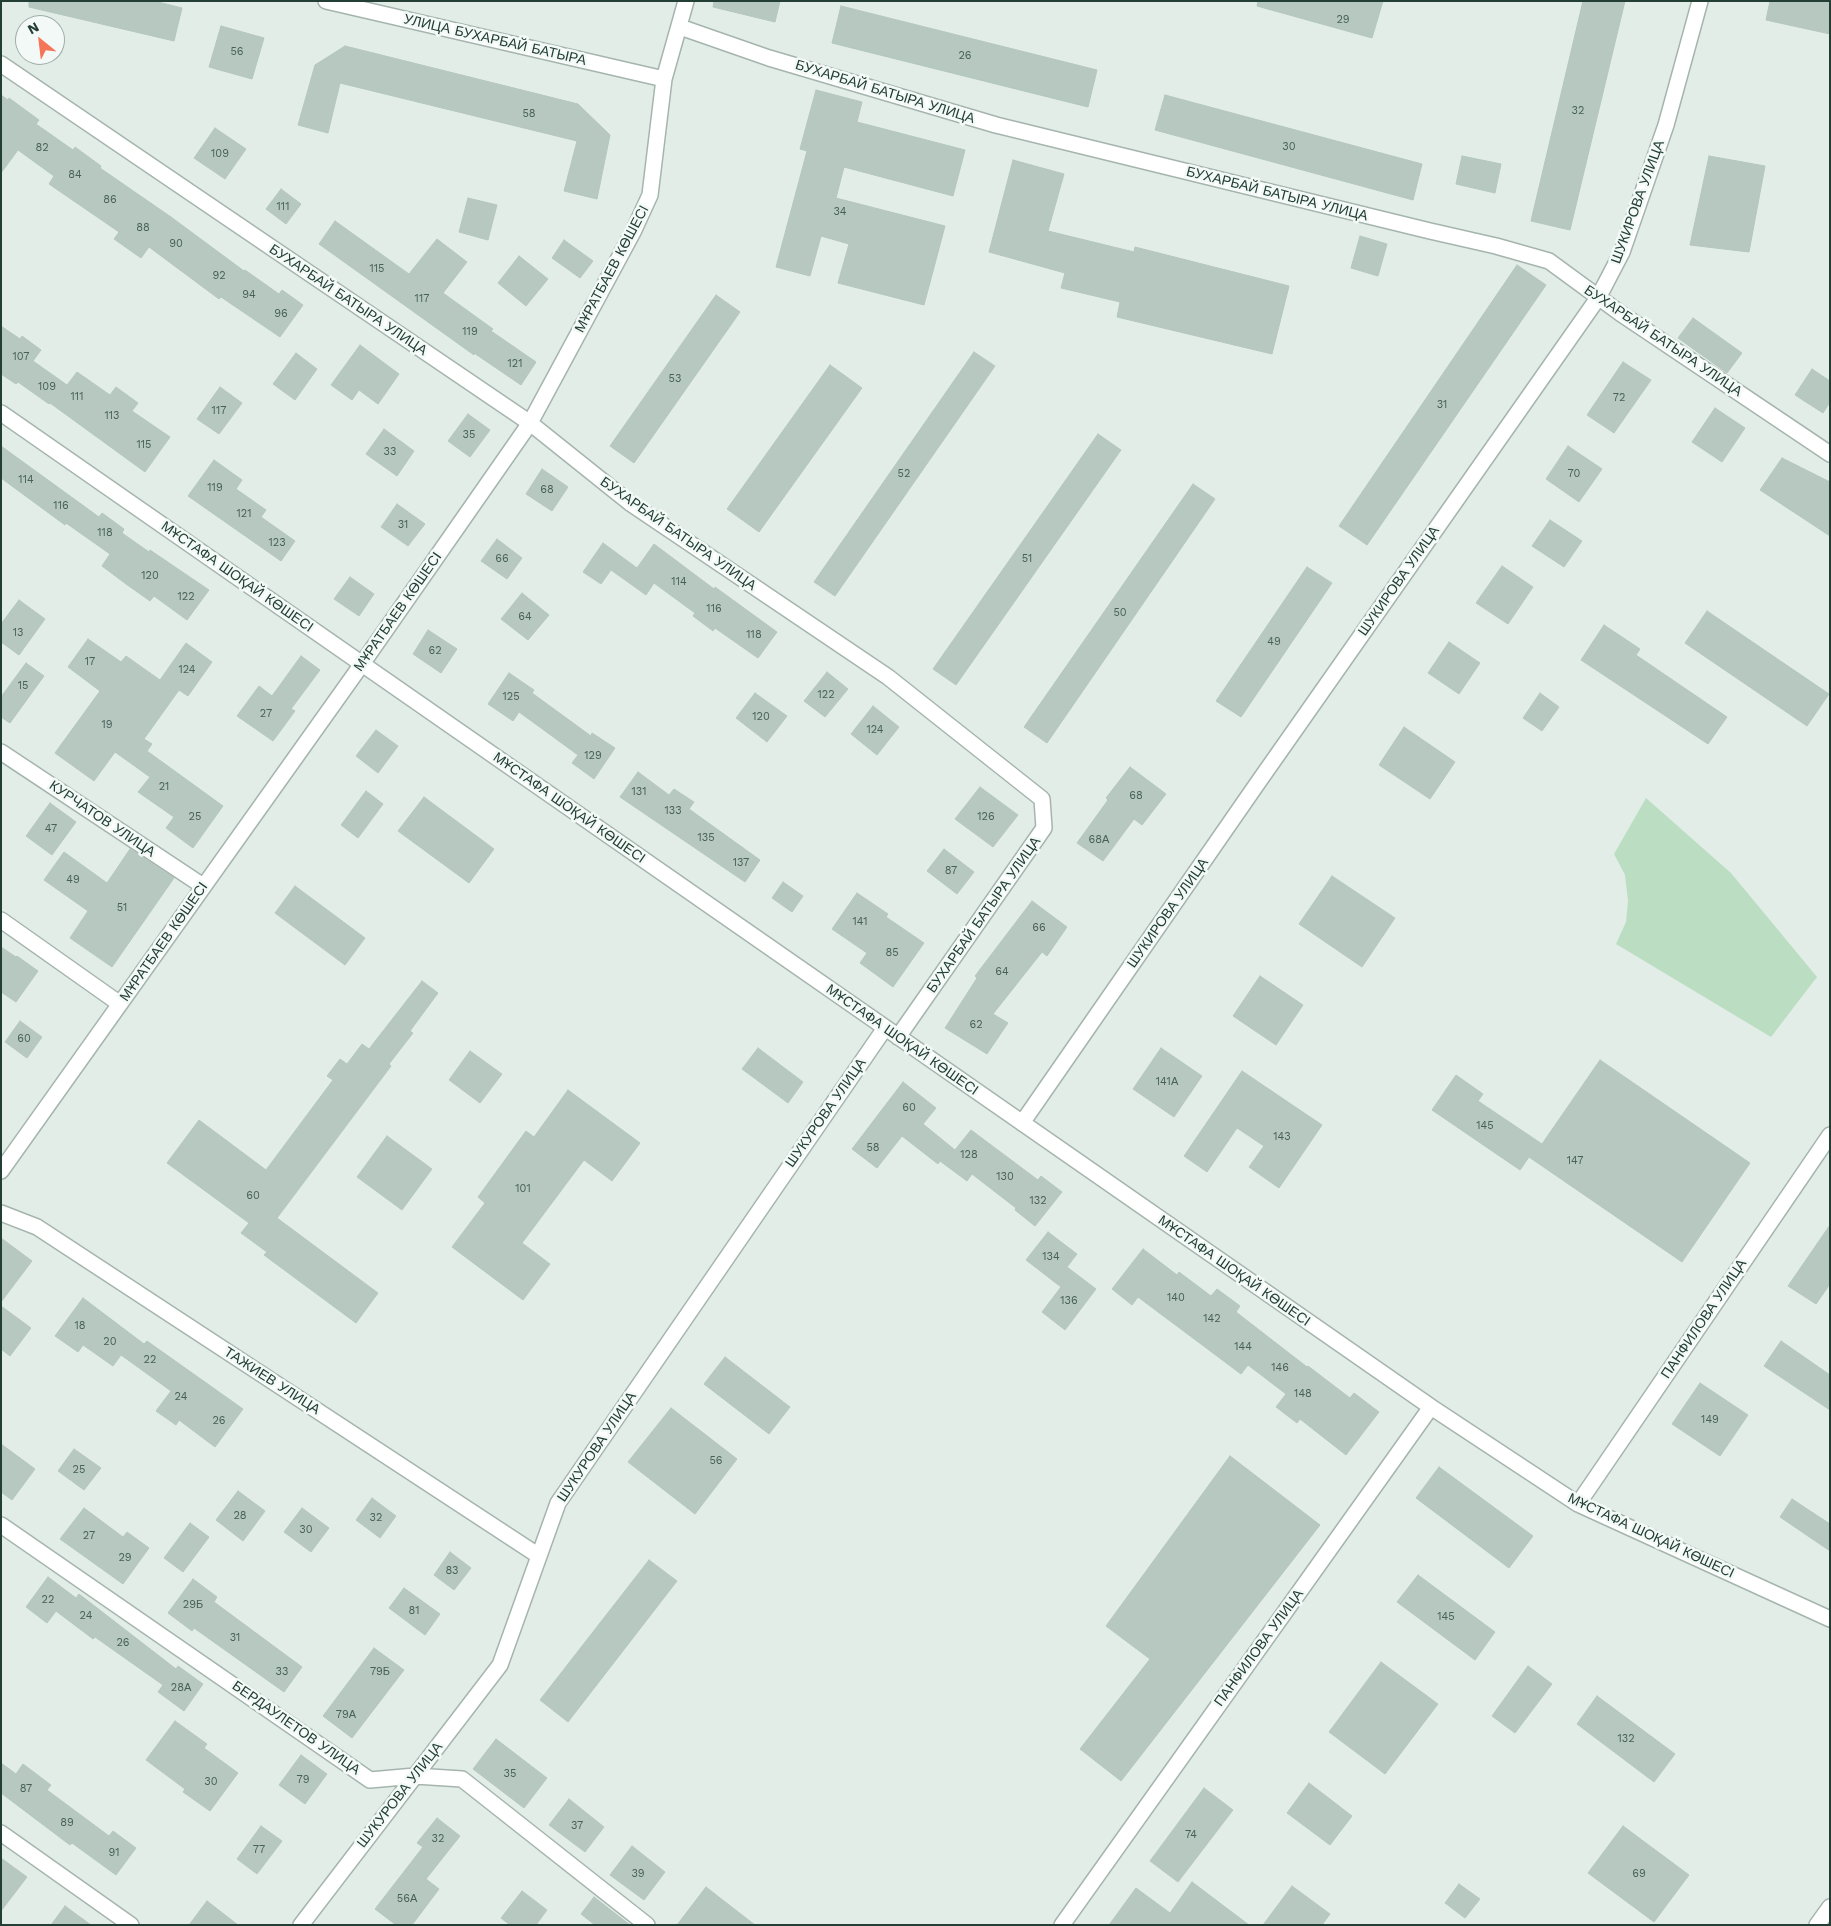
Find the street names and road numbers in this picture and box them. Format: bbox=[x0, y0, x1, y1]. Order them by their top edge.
street label: УЛИЦА БУХАРБАЙ БАТЫРА bbox=[402, 11, 588, 69]
street label: БУХАРБАЙ БАТЫРА УЛИЦА bbox=[793, 57, 977, 127]
street label: ШУКИРОВА УЛИЦА bbox=[1608, 138, 1668, 266]
street label: БУХАРБАЙ БАТЫРА УЛИЦА bbox=[1184, 163, 1370, 225]
street label: МҰРАТБАЕВ КӨШЕСІ bbox=[571, 203, 653, 335]
street label: БУХАРБАЙ БАТЫРА УЛИЦА bbox=[266, 241, 430, 359]
street label: БУХАРБАЙ БАТЫРА УЛИЦА bbox=[1581, 282, 1745, 400]
street label: БУХАРБАЙ БАТЫРА УЛИЦА bbox=[597, 474, 759, 594]
street label: МҰСТАФА ШОҚАЙ КӨШЕСІ bbox=[158, 518, 316, 636]
street label: ШУКИРОВА УЛИЦА bbox=[1355, 523, 1443, 639]
street label: МҰРАТБАЕВ КӨШЕСІ bbox=[351, 549, 445, 675]
street label: МҰСТАФА ШОҚАЙ КӨШЕСІ bbox=[490, 749, 648, 867]
street label: КУРЧАТОВ УЛИЦА bbox=[46, 777, 158, 861]
street label: БУХАРБАЙ БАТЫРА УЛИЦА bbox=[924, 834, 1044, 996]
street label: ШУКИРОВА УЛИЦА bbox=[1124, 855, 1212, 971]
street label: МҰРАТБАЕВ КӨШЕСІ bbox=[117, 879, 211, 1005]
street label: МҰСТАФА ШОҚАЙ КӨШЕСІ bbox=[823, 981, 981, 1099]
street label: ШУКУРОВА УЛИЦА bbox=[782, 1055, 870, 1171]
street label: МҰСТАФА ШОҚАЙ КӨШЕСІ bbox=[1155, 1212, 1313, 1330]
street label: ПАНФИЛОВА УЛИЦА bbox=[1658, 1256, 1750, 1382]
street label: ТАЖИЕВ УЛИЦА bbox=[221, 1344, 323, 1418]
street label: ШУКУРОВА УЛИЦА bbox=[554, 1389, 640, 1505]
street label: МҰСТАФА ШОҚАЙ КӨШЕСІ bbox=[1565, 1490, 1737, 1582]
street label: ПАНФИЛОВА УЛИЦА bbox=[1211, 1586, 1307, 1710]
street label: БЕРДАУЛЕТОВ УЛИЦА bbox=[229, 1677, 363, 1779]
street label: ШУКУРОВА УЛИЦА bbox=[354, 1739, 446, 1851]

